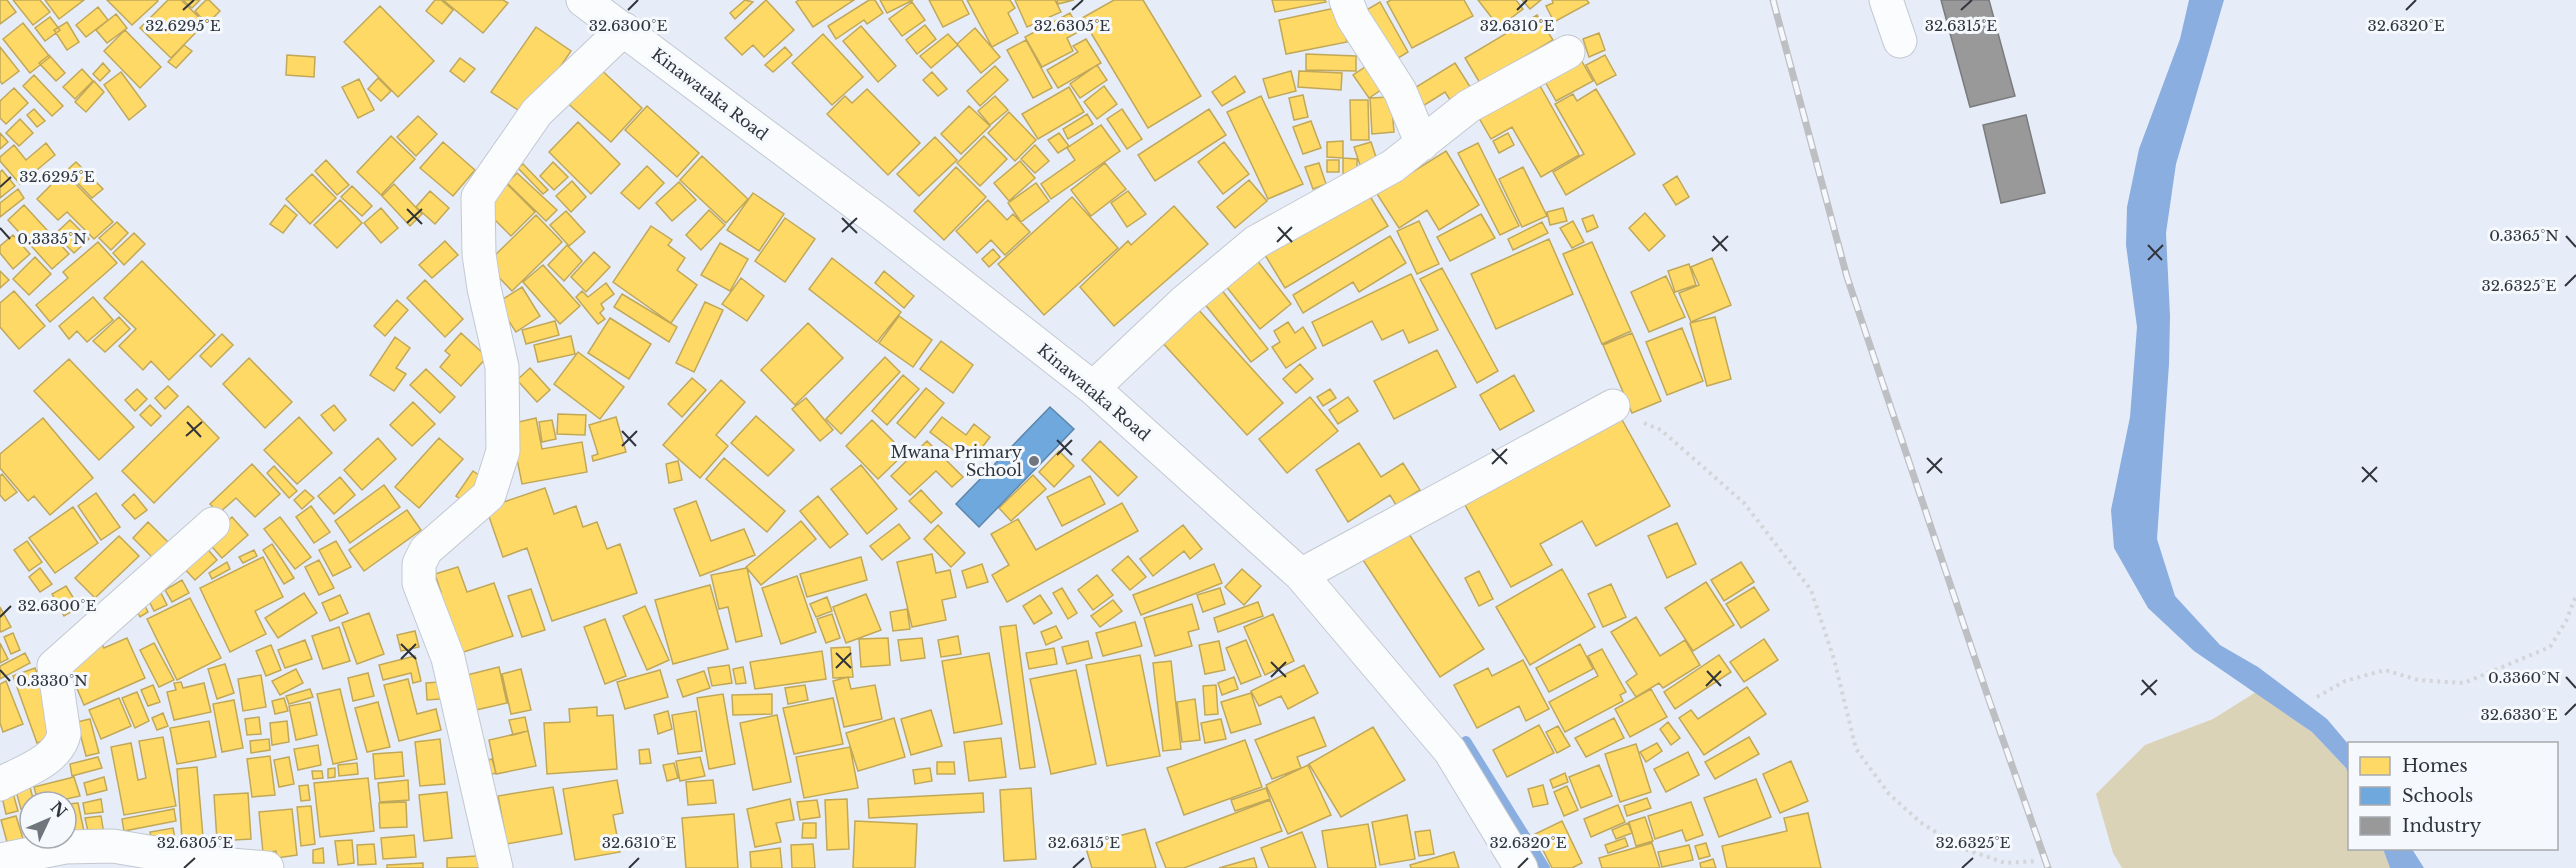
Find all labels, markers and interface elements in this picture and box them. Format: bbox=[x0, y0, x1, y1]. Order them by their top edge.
text: 32.6295°E bbox=[145, 16, 221, 35]
text: 32.6300°E bbox=[589, 16, 667, 35]
text: 32.6305°E bbox=[1034, 16, 1110, 35]
text: 32.6310°E bbox=[1480, 16, 1554, 35]
text: 32.6315°E bbox=[1925, 16, 1997, 35]
text: 32.6320°E bbox=[2367, 16, 2445, 35]
street label: Kinawataka Road bbox=[648, 44, 772, 144]
text: 32.6295°E bbox=[19, 167, 95, 186]
text: 0.3365°N bbox=[2489, 226, 2559, 245]
text: 0.3335°N bbox=[17, 229, 87, 248]
text: 32.6325°E bbox=[2482, 276, 2557, 295]
street label: Kinawataka Road bbox=[1034, 339, 1154, 445]
place label: Mwana Primary School bbox=[890, 442, 1023, 480]
marker: Mwana Primary School bbox=[1027, 454, 1041, 468]
text: 32.6300°E bbox=[18, 596, 96, 615]
text: 0.3360°N bbox=[2488, 668, 2560, 687]
text: 0.3330°N bbox=[16, 671, 88, 690]
text: 32.6330°E bbox=[2480, 705, 2558, 724]
legend bbox=[2348, 742, 2558, 850]
text: Homes bbox=[2402, 755, 2468, 777]
text: Schools bbox=[2402, 785, 2473, 807]
north arrow bbox=[18, 790, 78, 850]
text: N bbox=[46, 797, 71, 822]
text: Industry bbox=[2402, 815, 2482, 837]
text: 32.6305°E bbox=[157, 833, 233, 852]
text: 32.6310°E bbox=[602, 833, 676, 852]
text: 32.6315°E bbox=[1048, 833, 1120, 852]
text: 32.6320°E bbox=[1489, 833, 1567, 852]
text: 32.6325°E bbox=[1936, 833, 2011, 852]

